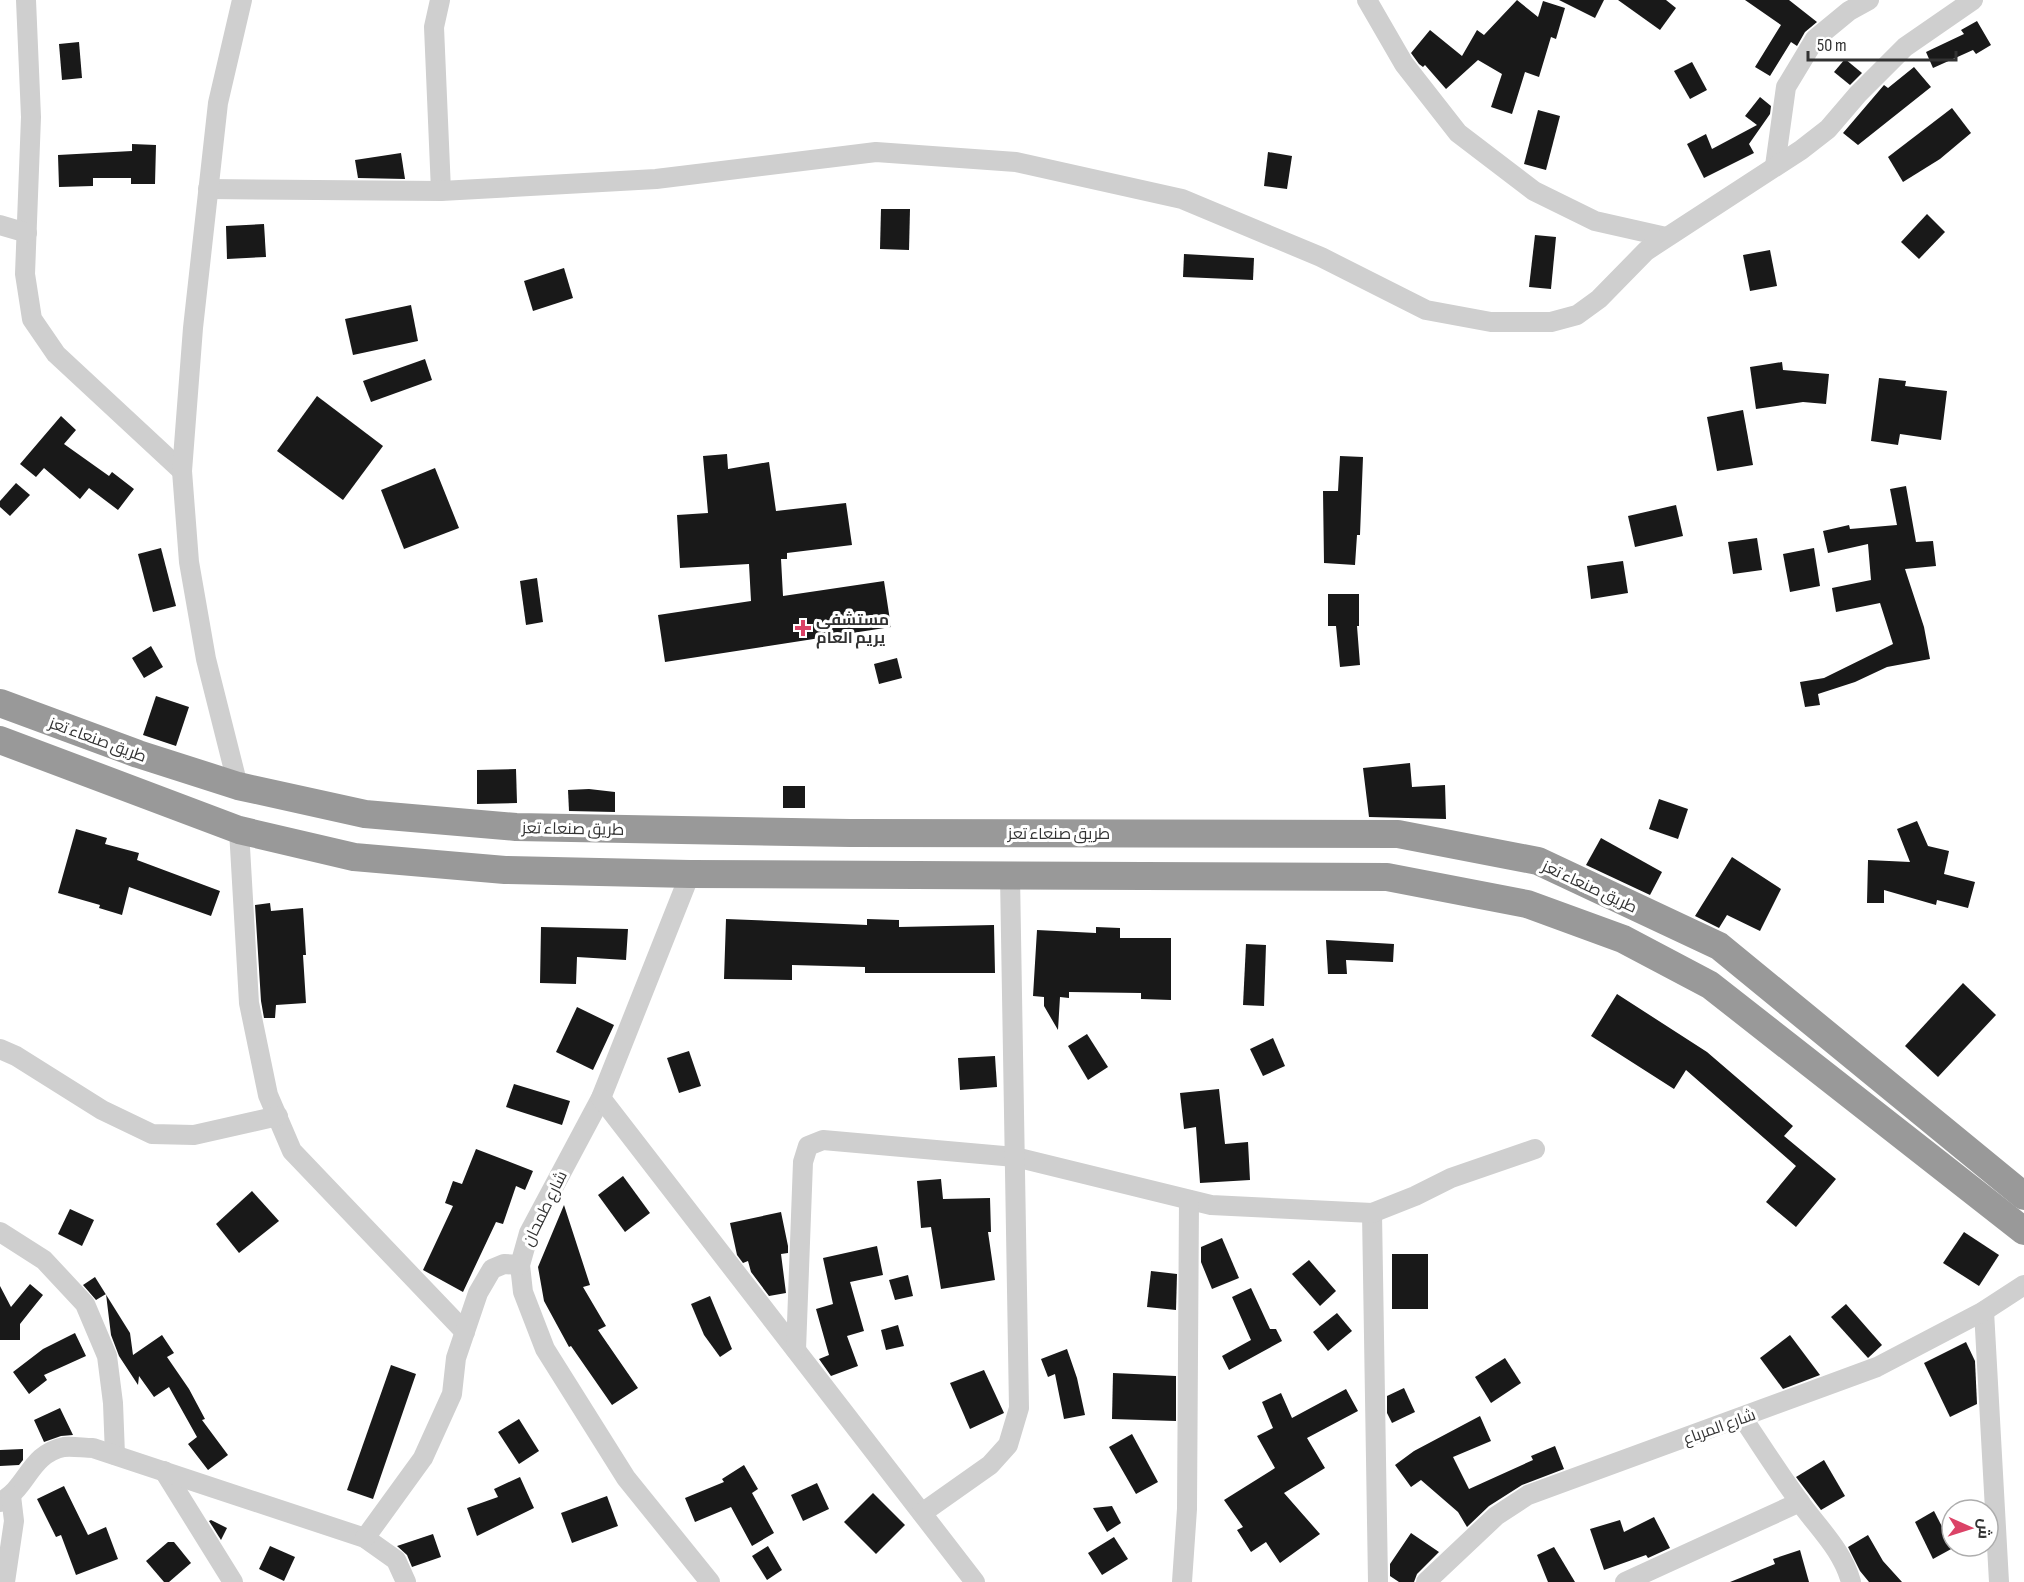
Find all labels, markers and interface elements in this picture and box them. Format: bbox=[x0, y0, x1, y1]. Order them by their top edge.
scale bar bbox=[1808, 24, 1956, 62]
text: 50 m bbox=[1817, 35, 1847, 56]
place label: مستشفى يريم العام bbox=[816, 611, 889, 649]
marker: مستشفى يريم العام bbox=[794, 619, 812, 637]
street label: طريق صنعاء تعز bbox=[45, 714, 149, 767]
street label: طريق صنعاء تعز bbox=[521, 819, 624, 840]
street label: طريق صنعاء تعز bbox=[1007, 825, 1110, 844]
street label: طريق صنعاء تعز bbox=[1538, 857, 1640, 918]
street label: شارع طمحان bbox=[519, 1168, 573, 1250]
street label: شارع المرباع bbox=[1681, 1406, 1759, 1450]
north arrow bbox=[1940, 1498, 2000, 1558]
text: ش bbox=[1973, 1518, 1994, 1539]

